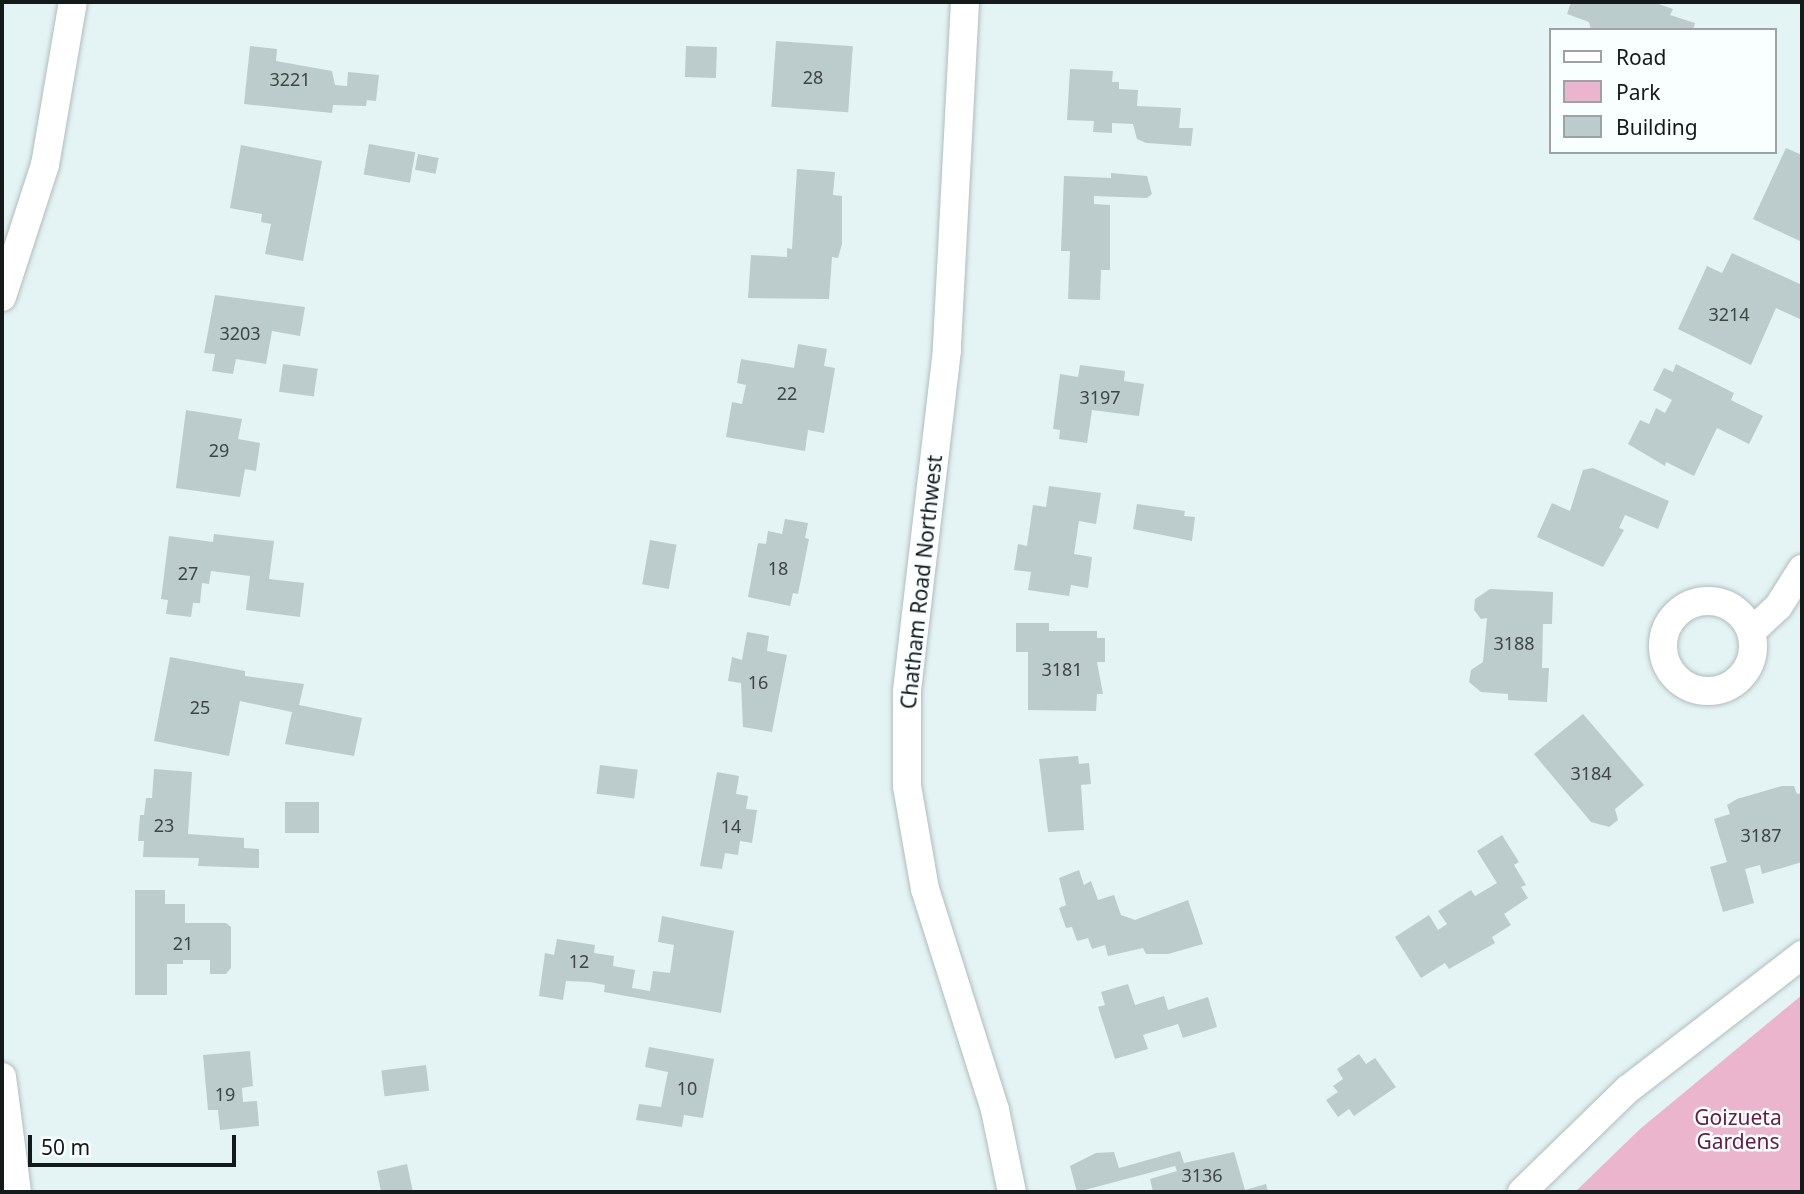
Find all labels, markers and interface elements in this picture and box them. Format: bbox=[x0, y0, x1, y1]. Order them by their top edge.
legend bbox=[1548, 28, 1776, 154]
text: Road bbox=[1616, 43, 1666, 71]
house number: 28 bbox=[803, 66, 823, 88]
house number: 3221 bbox=[269, 68, 311, 90]
text: Park bbox=[1616, 78, 1660, 106]
text: Building bbox=[1616, 113, 1698, 141]
house number: 3214 bbox=[1708, 303, 1750, 325]
house number: 3203 bbox=[219, 322, 261, 344]
house number: 22 bbox=[777, 382, 797, 404]
house number: 3197 bbox=[1079, 386, 1121, 408]
house number: 29 bbox=[209, 439, 229, 461]
street label: Chatham Road Northwest bbox=[895, 454, 947, 710]
house number: 18 bbox=[768, 557, 788, 579]
house number: 27 bbox=[178, 562, 198, 584]
house number: 3188 bbox=[1493, 632, 1535, 654]
house number: 3181 bbox=[1041, 658, 1083, 680]
house number: 16 bbox=[748, 671, 768, 693]
house number: 25 bbox=[190, 696, 210, 718]
house number: 3184 bbox=[1570, 762, 1612, 784]
house number: 23 bbox=[154, 814, 174, 836]
house number: 14 bbox=[721, 815, 741, 837]
house number: 3187 bbox=[1740, 824, 1782, 846]
house number: 21 bbox=[173, 932, 193, 954]
house number: 12 bbox=[569, 950, 589, 972]
house number: 10 bbox=[677, 1077, 697, 1099]
house number: 19 bbox=[215, 1083, 235, 1105]
park label: Goizueta Gardens bbox=[1694, 1104, 1782, 1154]
scale bar bbox=[32, 1120, 240, 1164]
text: 50 m bbox=[41, 1133, 90, 1161]
house number: 3136 bbox=[1181, 1164, 1223, 1186]

